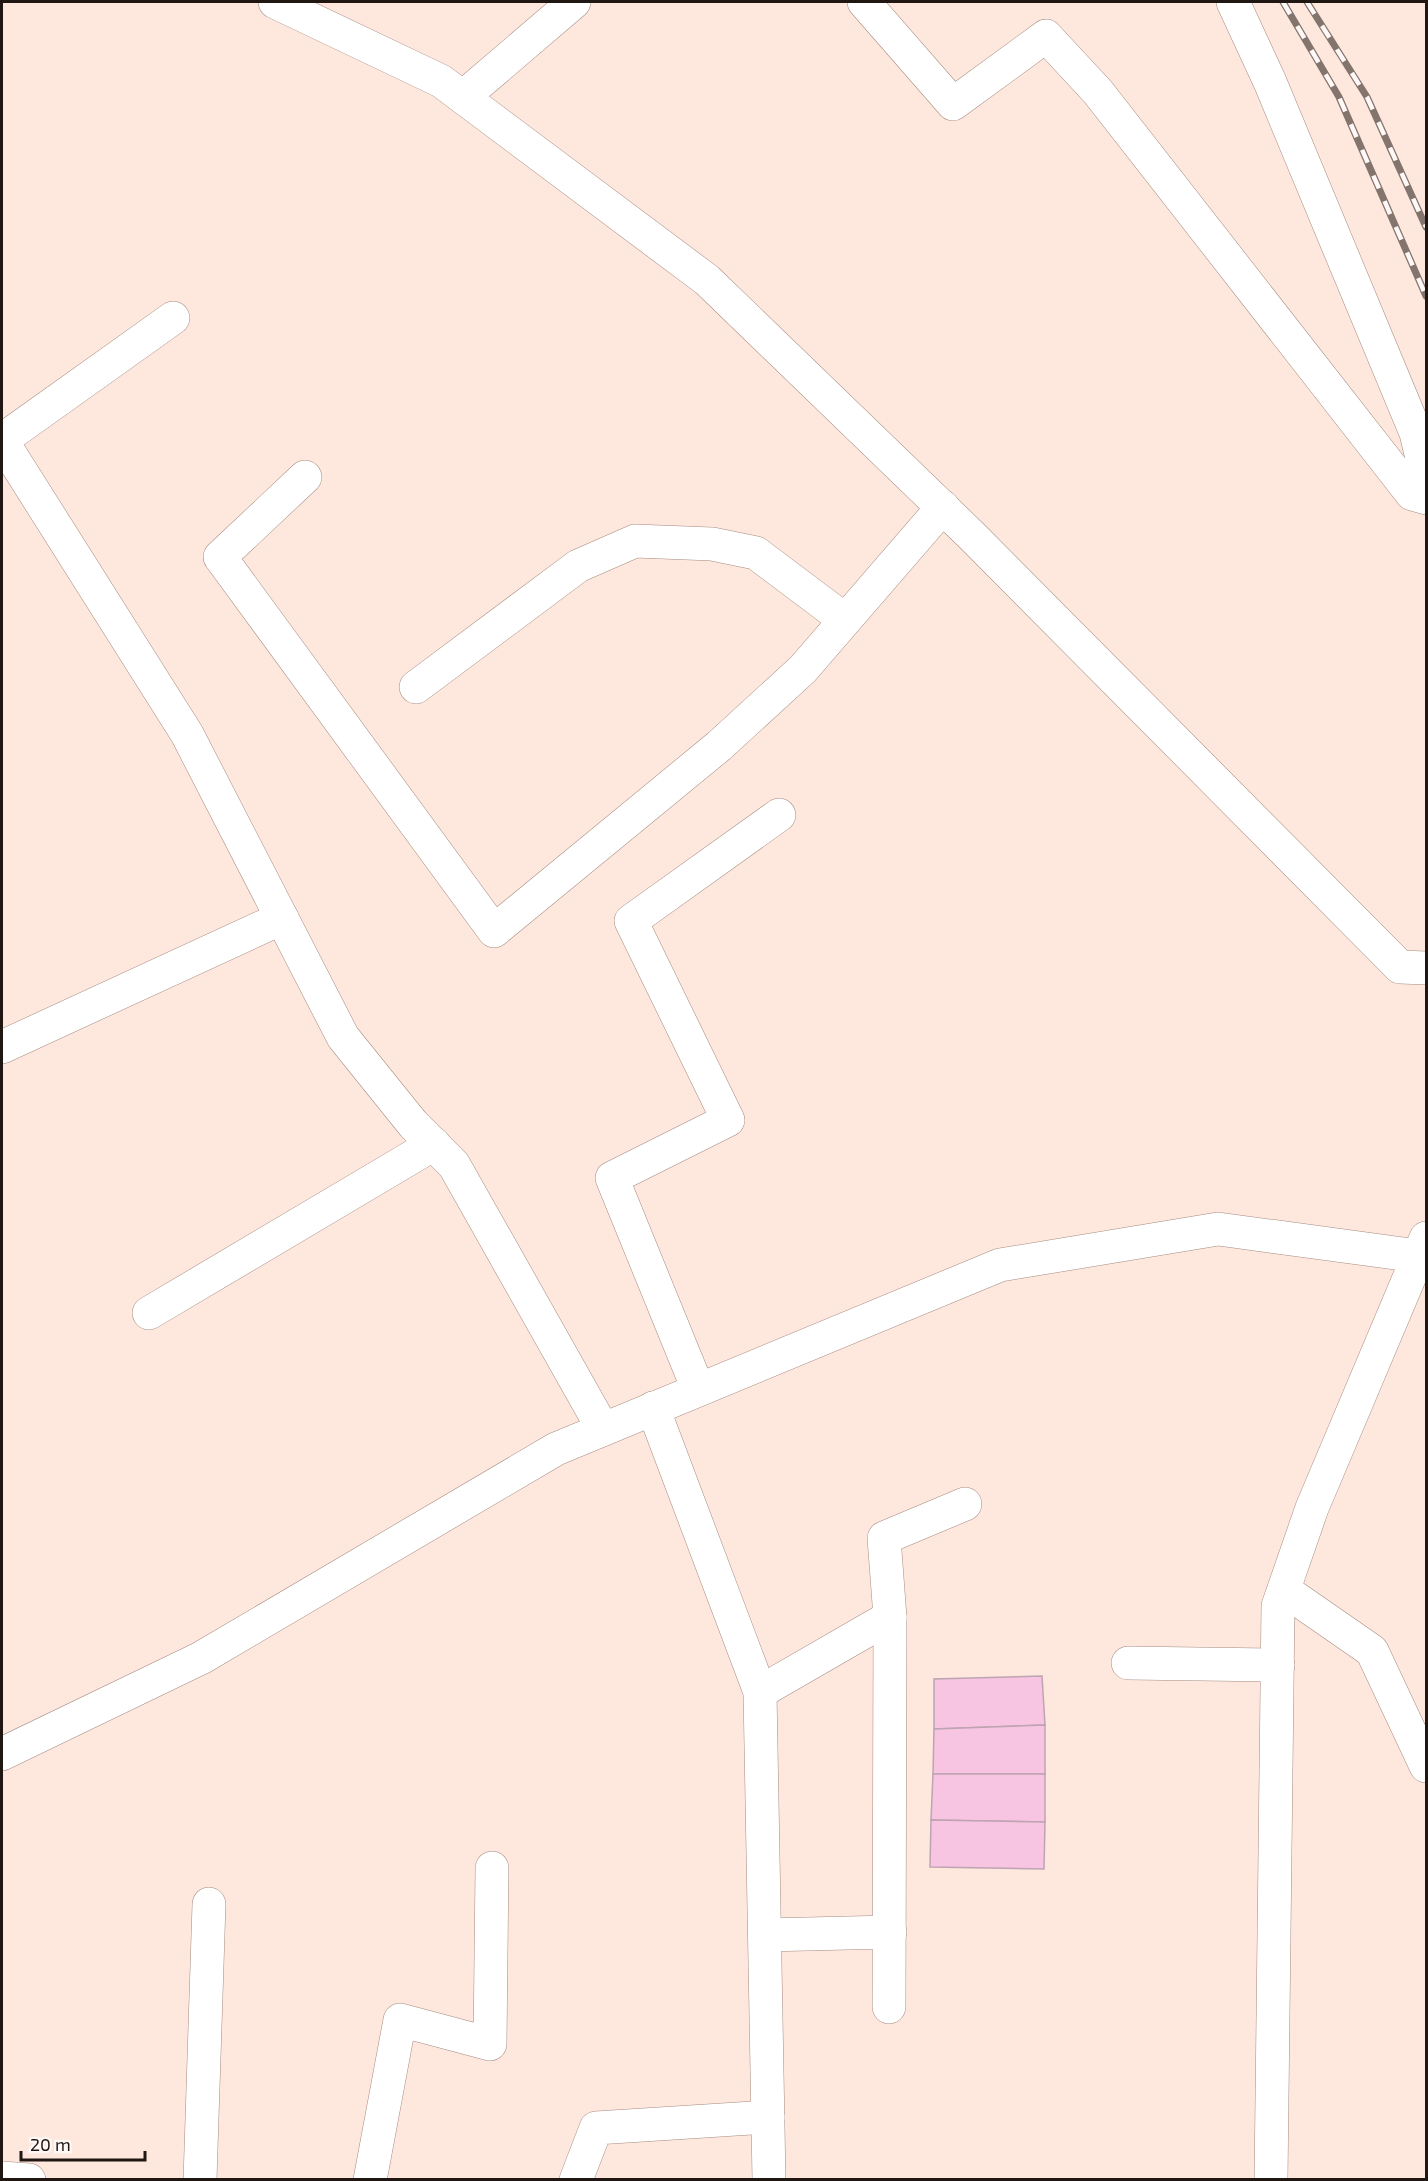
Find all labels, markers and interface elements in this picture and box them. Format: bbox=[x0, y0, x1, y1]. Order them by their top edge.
scale bar bbox=[21, 2124, 146, 2162]
text: 20 m bbox=[30, 2133, 71, 2155]

